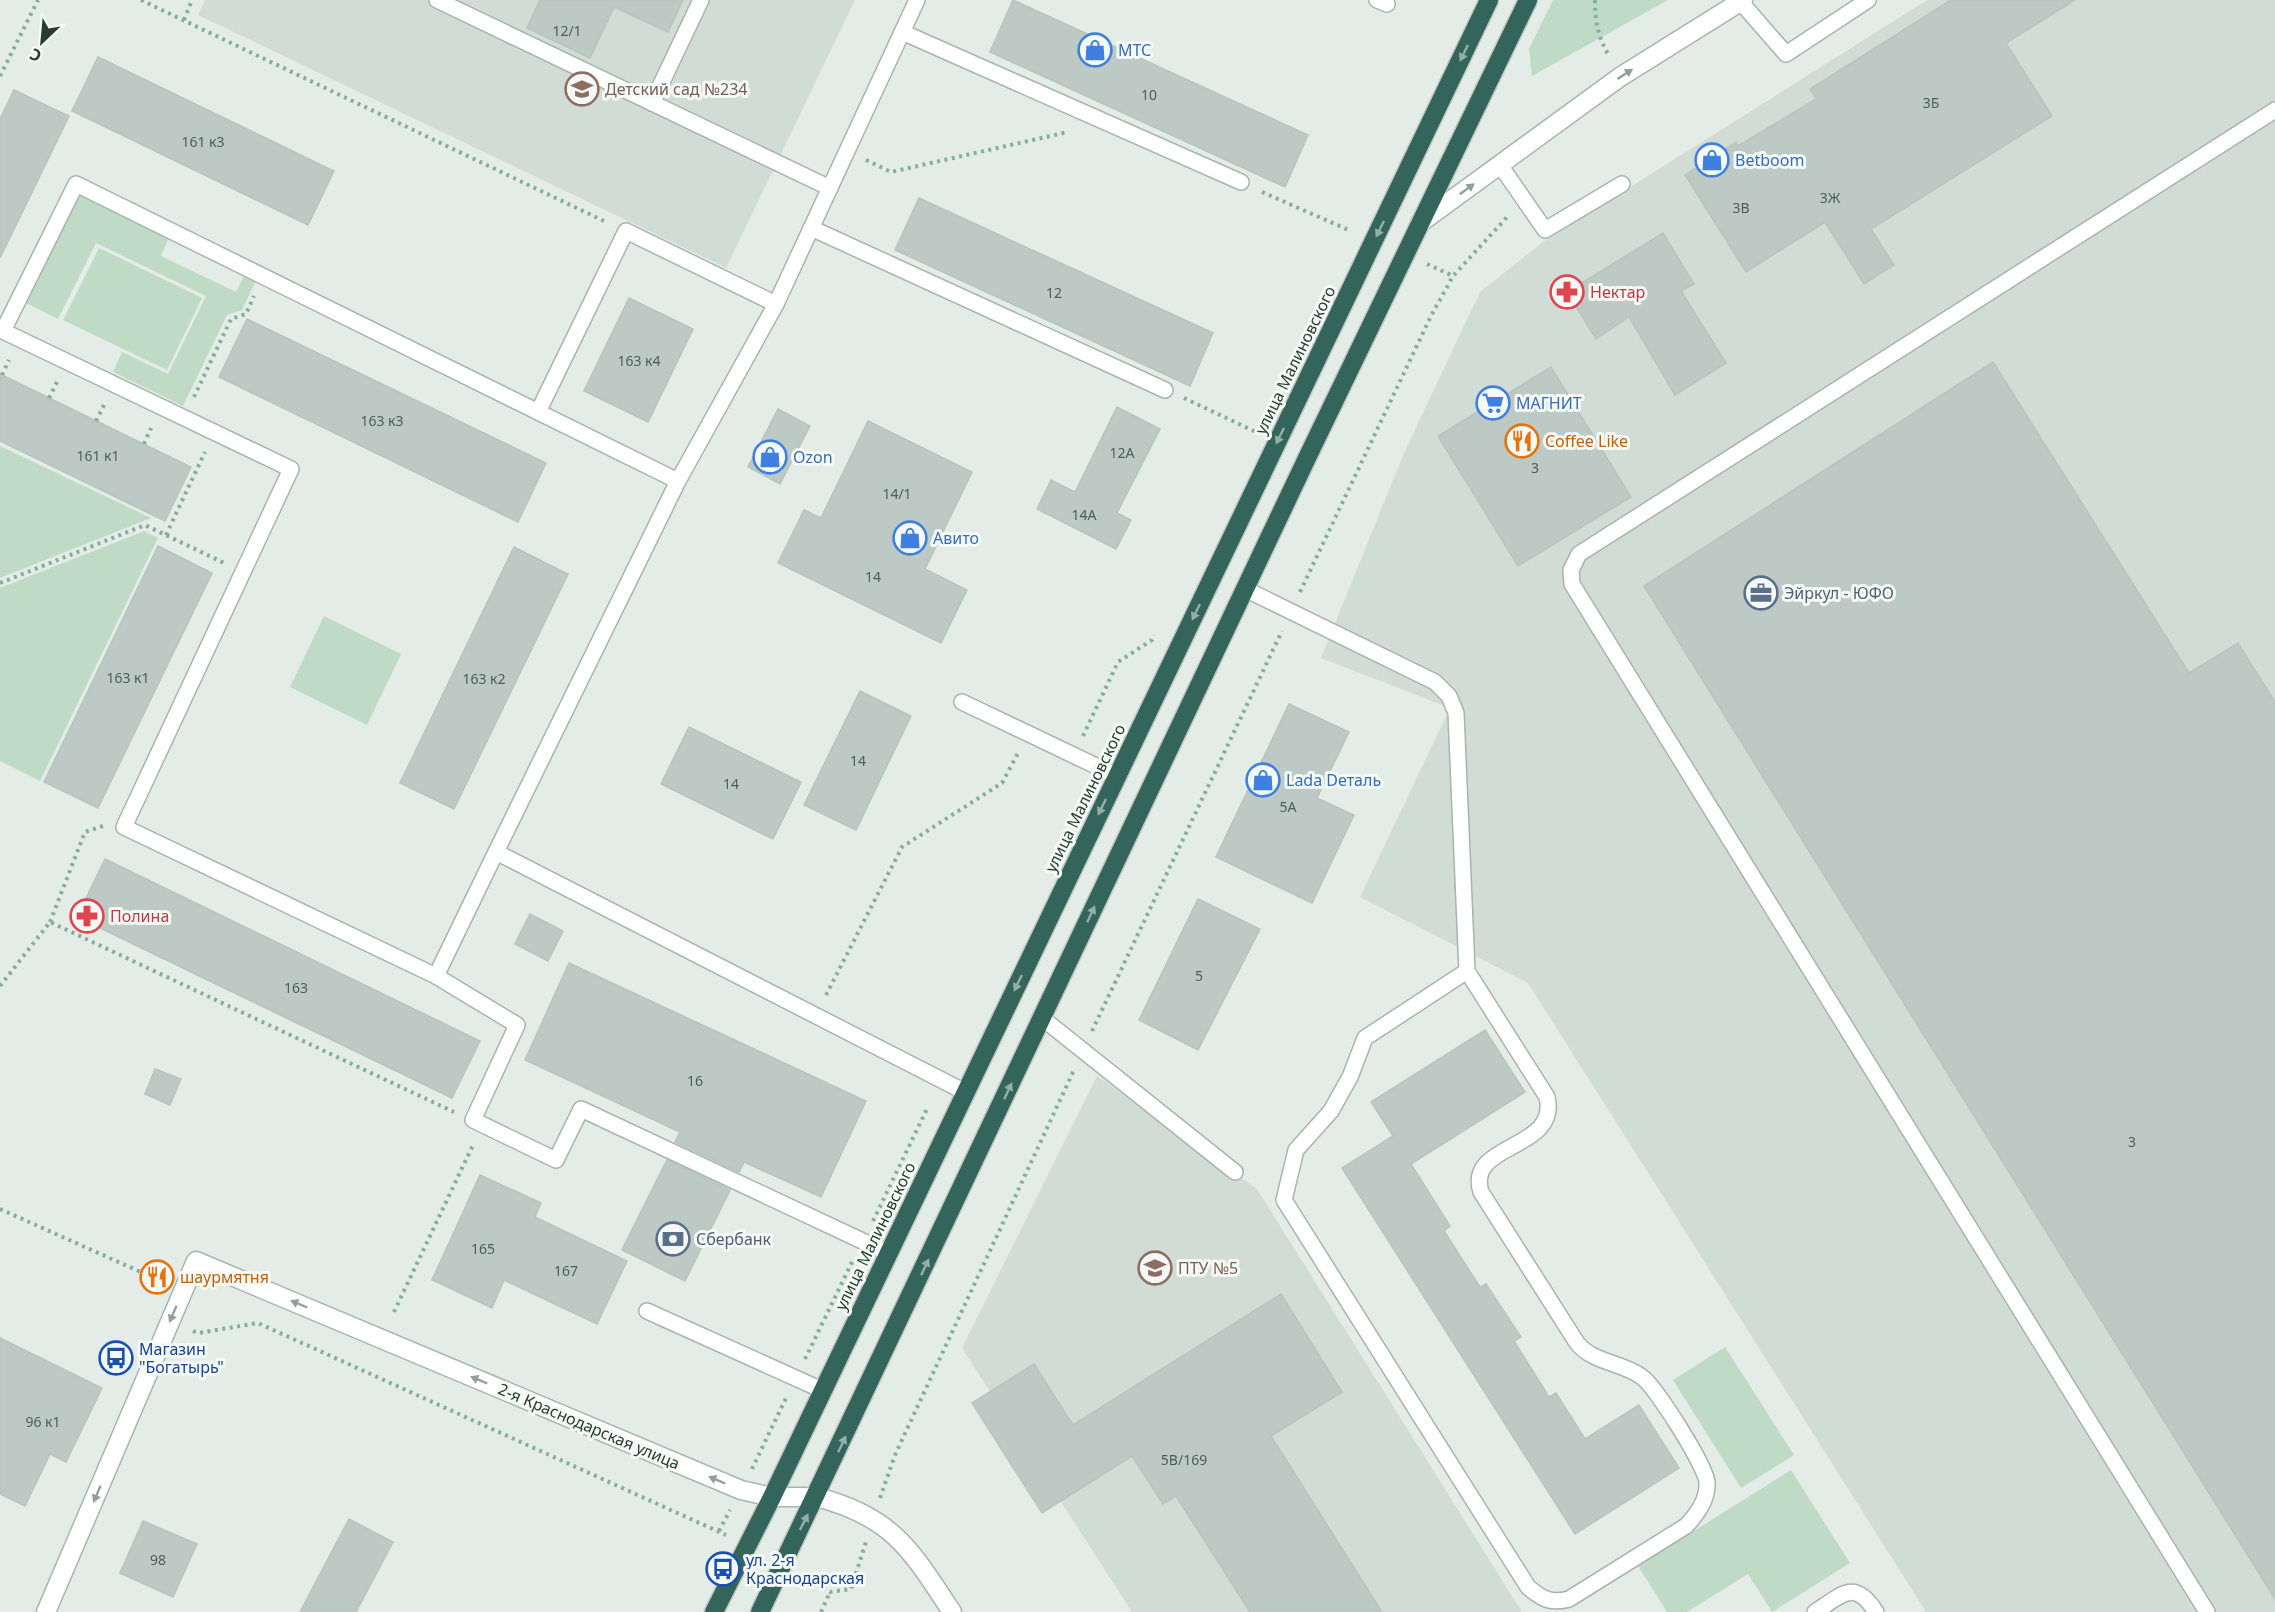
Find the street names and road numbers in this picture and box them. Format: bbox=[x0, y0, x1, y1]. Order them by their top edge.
street label: улица Малиновского bbox=[1249, 282, 1341, 438]
street label: улица Малиновского bbox=[1039, 720, 1131, 876]
street label: улица Малиновского bbox=[829, 1158, 921, 1314]
street label: 2-я Краснодарская улица bbox=[495, 1378, 683, 1474]

